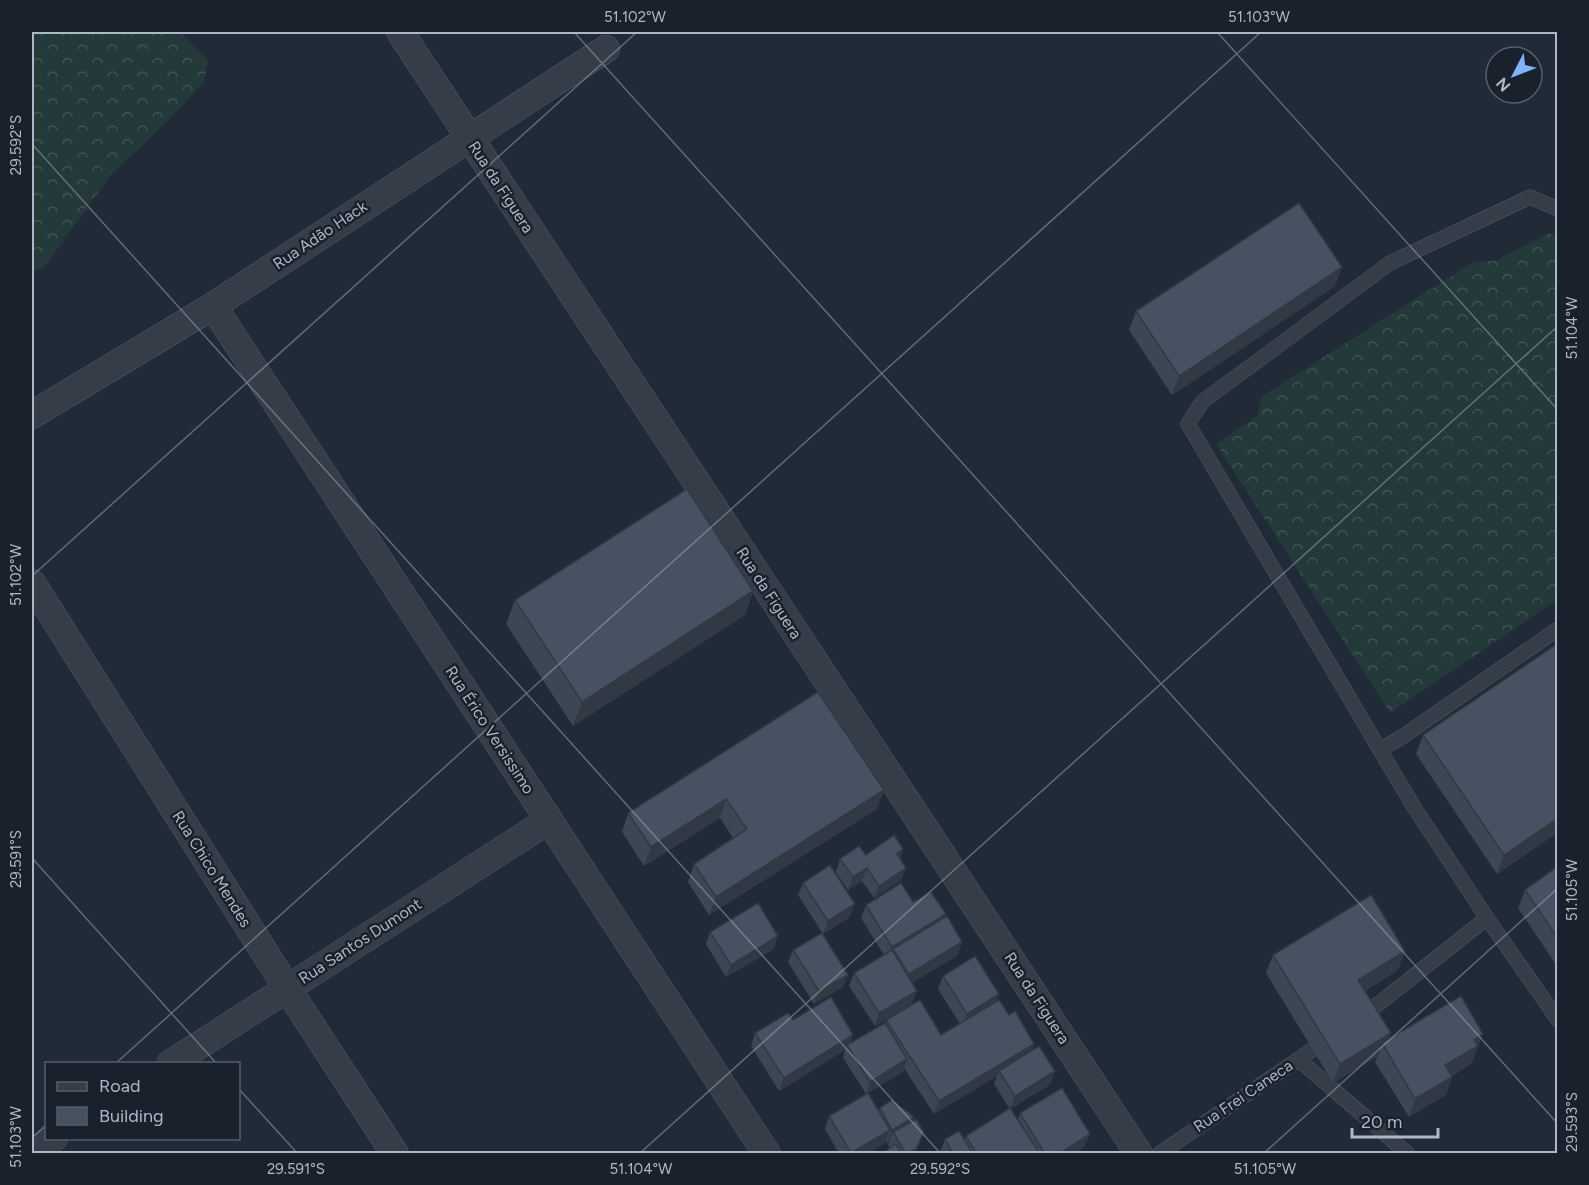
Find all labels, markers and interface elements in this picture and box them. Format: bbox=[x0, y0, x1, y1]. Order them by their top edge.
text: 51.102°W bbox=[604, 8, 667, 26]
text: 51.103°W bbox=[1228, 8, 1291, 26]
north arrow bbox=[1484, 45, 1544, 105]
text: N bbox=[1492, 74, 1514, 96]
text: 29.592°S bbox=[7, 115, 25, 175]
street label: Rua da Figuera bbox=[464, 138, 538, 236]
street label: Rua Adão Hack bbox=[269, 196, 371, 273]
text: 51.104°W bbox=[1563, 296, 1581, 360]
text: 51.102°W bbox=[7, 543, 25, 606]
street label: Rua da Figuera bbox=[732, 544, 806, 642]
street label: Rua Érico Versissimo bbox=[442, 662, 538, 798]
street label: Rua Chico Mendes bbox=[168, 807, 256, 931]
text: 29.591°S bbox=[7, 830, 25, 888]
text: 51.105°W bbox=[1563, 858, 1581, 921]
street label: Rua Santos Dumont bbox=[295, 894, 425, 988]
street label: Rua da Figuera bbox=[1000, 949, 1074, 1047]
street label: Rua Frei Caneca bbox=[1190, 1056, 1296, 1136]
legend bbox=[45, 1062, 240, 1140]
text: Road bbox=[99, 1075, 140, 1097]
text: 29.593°S bbox=[1563, 1092, 1581, 1152]
scale bar bbox=[1352, 1101, 1438, 1139]
text: 51.103°W bbox=[7, 1105, 25, 1168]
text: Building bbox=[99, 1105, 164, 1127]
text: 20 m bbox=[1361, 1111, 1402, 1133]
text: 29.591°S bbox=[267, 1160, 325, 1178]
text: 51.104°W bbox=[609, 1160, 673, 1178]
text: 29.592°S bbox=[910, 1160, 970, 1178]
text: 51.105°W bbox=[1234, 1160, 1297, 1178]

